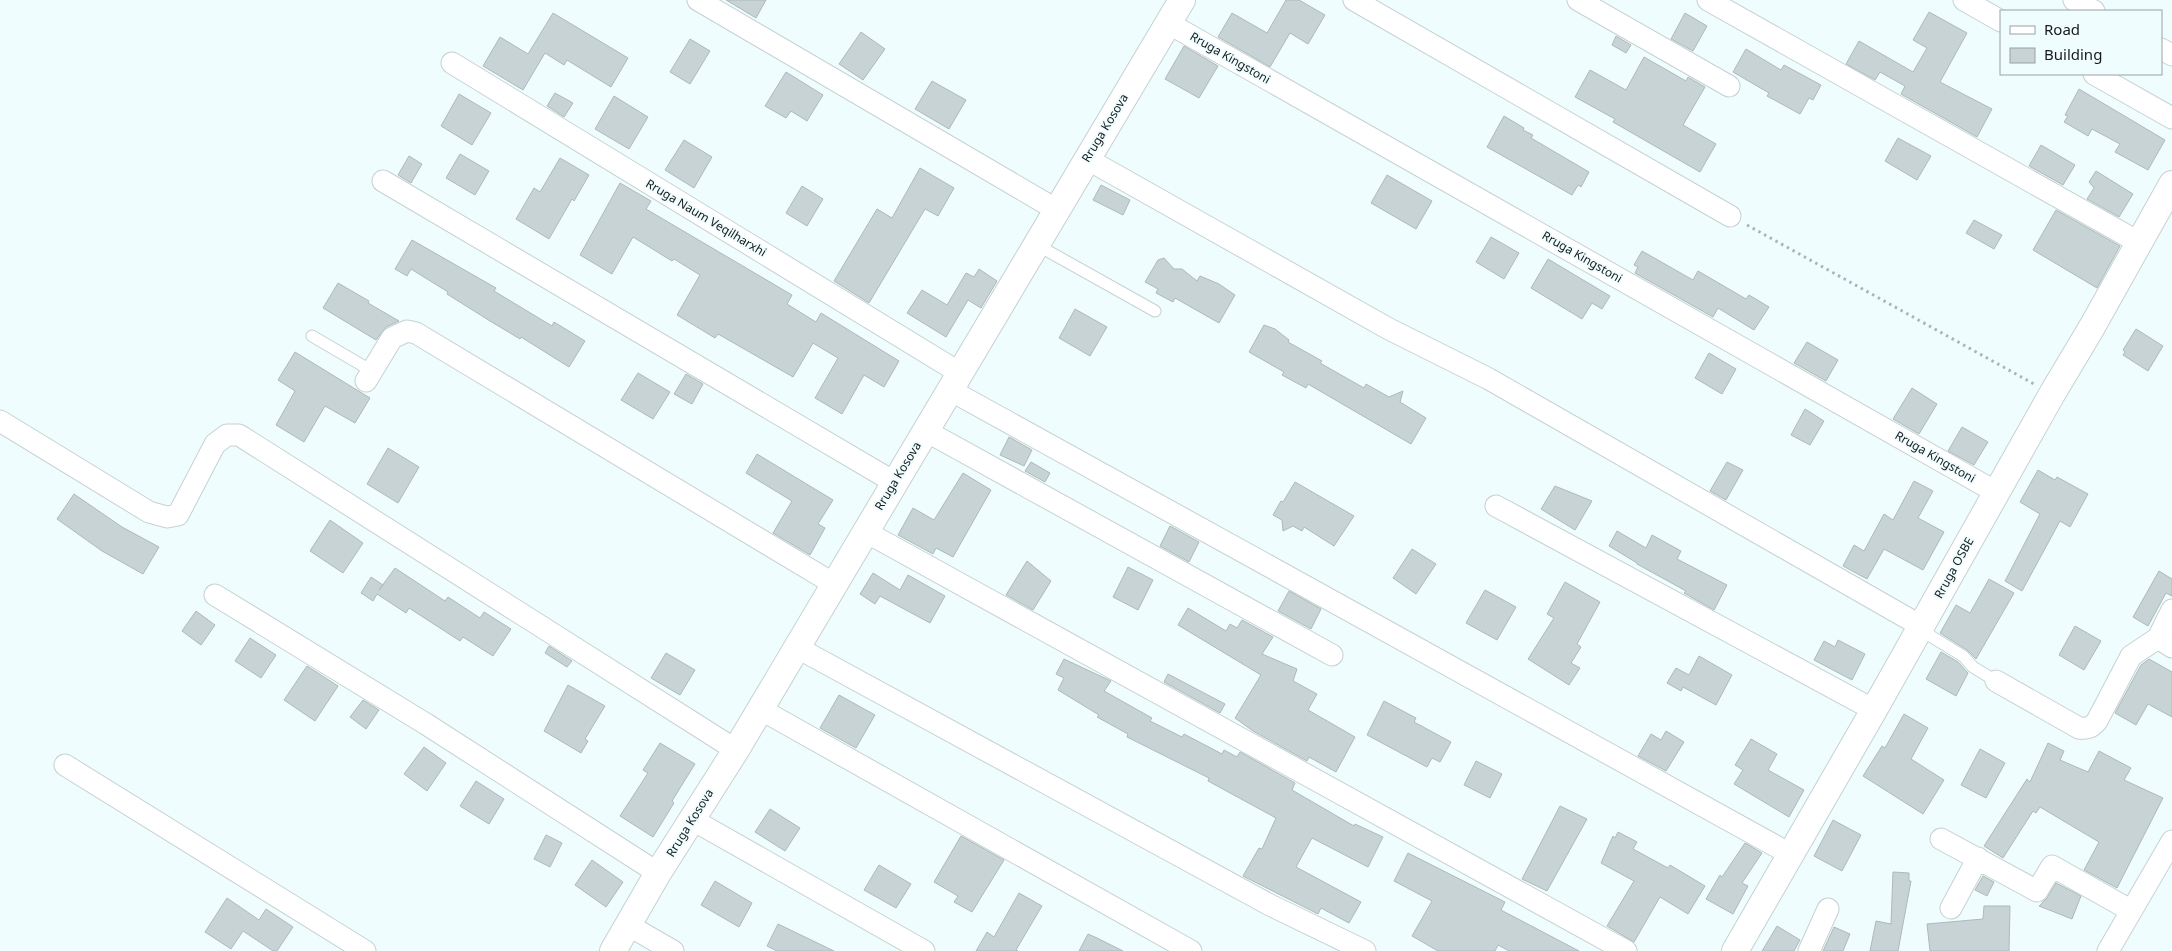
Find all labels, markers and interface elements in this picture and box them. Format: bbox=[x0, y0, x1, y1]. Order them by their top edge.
legend bbox=[2000, 10, 2162, 75]
text: Road bbox=[2044, 19, 2080, 39]
street label: Rruga Kingstoni bbox=[1187, 28, 1274, 87]
text: Building bbox=[2044, 44, 2102, 64]
street label: Rruga Kosova bbox=[1077, 90, 1132, 165]
street label: Rruga Naum Veqilharxhi bbox=[643, 175, 770, 260]
street label: Rruga Kingstoni bbox=[1539, 227, 1626, 286]
street label: Rruga Kingstoni bbox=[1892, 427, 1979, 486]
street label: Rruga Kosova bbox=[870, 438, 925, 513]
street label: Rruga OSBE bbox=[1930, 534, 1977, 601]
street label: Rruga Kosova bbox=[662, 785, 717, 860]

